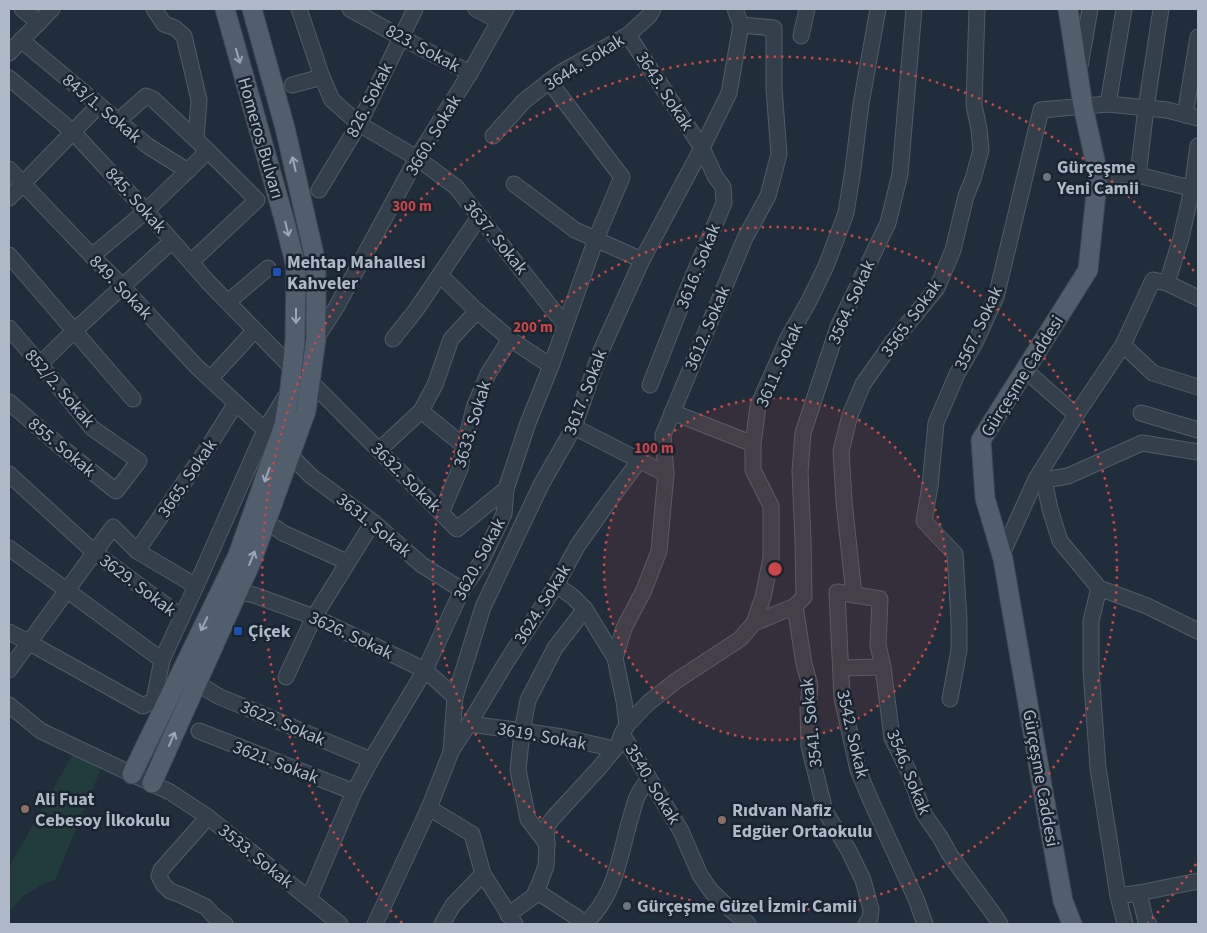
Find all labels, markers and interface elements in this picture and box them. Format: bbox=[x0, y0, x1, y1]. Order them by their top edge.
street label: 823. Sokak bbox=[381, 18, 464, 79]
street label: 3644. Sokak bbox=[539, 28, 629, 97]
one-way arrow bbox=[234, 47, 244, 63]
street label: 3643. Sokak bbox=[630, 47, 700, 136]
street label: 826. Sokak bbox=[340, 58, 399, 142]
street label: 843/1. Sokak bbox=[57, 68, 147, 149]
street label: Homeros Bulvarı bbox=[231, 75, 290, 202]
street label: 3660. Sokak bbox=[400, 90, 467, 180]
place label: Gürçeşme Yeni Camii bbox=[1056, 155, 1139, 201]
one-way arrow bbox=[288, 157, 298, 173]
street label: 845. Sokak bbox=[99, 162, 172, 239]
marker: Gürçeşme Yeni Camii bbox=[1041, 171, 1053, 183]
street label: 3637. Sokak bbox=[458, 194, 534, 280]
text: 300 m bbox=[392, 196, 432, 217]
street label: 3616. Sokak bbox=[670, 220, 727, 313]
one-way arrow bbox=[283, 221, 292, 237]
street label: 849. Sokak bbox=[84, 250, 158, 325]
place label: Mehtap Mahallesi Kahveler bbox=[287, 250, 426, 296]
street label: 3564. Sokak bbox=[822, 256, 881, 348]
marker: Mehtap Mahallesi Kahveler bbox=[271, 266, 283, 278]
street label: 3565. Sokak bbox=[875, 274, 948, 362]
street label: 3612. Sokak bbox=[678, 282, 737, 374]
street label: 3567. Sokak bbox=[948, 282, 1009, 374]
one-way arrow bbox=[291, 308, 301, 324]
street label: Gürçeşme Caddesi bbox=[975, 311, 1070, 442]
text: 200 m bbox=[513, 317, 553, 338]
street label: 3611. Sokak bbox=[750, 319, 809, 411]
street label: 852/2. Sokak bbox=[19, 344, 101, 433]
street label: 3617. Sokak bbox=[558, 346, 613, 439]
street label: 3633. Sokak bbox=[447, 377, 498, 471]
street label: 855. Sokak bbox=[23, 412, 101, 483]
street label: 3665. Sokak bbox=[152, 434, 223, 523]
street label: 3632. Sokak bbox=[365, 437, 446, 518]
text: 100 m bbox=[634, 438, 674, 459]
one-way arrow bbox=[262, 466, 271, 482]
street label: 3631. Sokak bbox=[331, 487, 417, 563]
street label: 3620. Sokak bbox=[447, 514, 512, 605]
street label: 3629. Sokak bbox=[94, 548, 181, 622]
one-way arrow bbox=[249, 551, 258, 566]
street label: 3624. Sokak bbox=[508, 559, 577, 649]
centre of rings bbox=[766, 560, 784, 578]
street label: 3626. Sokak bbox=[305, 605, 397, 666]
one-way arrow bbox=[199, 617, 209, 632]
place label: Çiçek bbox=[248, 619, 291, 644]
marker: Çiçek bbox=[232, 625, 244, 637]
street label: 3541. Sokak bbox=[794, 677, 829, 769]
street label: 3542. Sokak bbox=[830, 687, 875, 781]
street label: 3622. Sokak bbox=[237, 694, 329, 753]
street label: Gürçeşme Caddesi bbox=[1016, 707, 1065, 849]
street label: 3619. Sokak bbox=[495, 716, 588, 757]
street label: 3546. Sokak bbox=[880, 726, 937, 819]
one-way arrow bbox=[167, 732, 177, 747]
street label: 3621. Sokak bbox=[229, 735, 322, 790]
street label: 3540. Sokak bbox=[619, 739, 686, 829]
place label: Ali Fuat Cebesoy İlkokulu bbox=[34, 787, 170, 833]
place label: Rıdvan Nafiz Edgüer Ortaokulu bbox=[732, 798, 873, 844]
marker: Ali Fuat Cebesoy İlkokulu bbox=[19, 803, 31, 815]
marker: Rıdvan Nafiz Edgüer Ortaokulu bbox=[716, 814, 728, 826]
street label: 3533. Sokak bbox=[213, 818, 299, 894]
place label: Gürçeşme Güzel İzmir Camii bbox=[637, 894, 857, 919]
marker: Gürçeşme Güzel İzmir Camii bbox=[621, 900, 633, 912]

